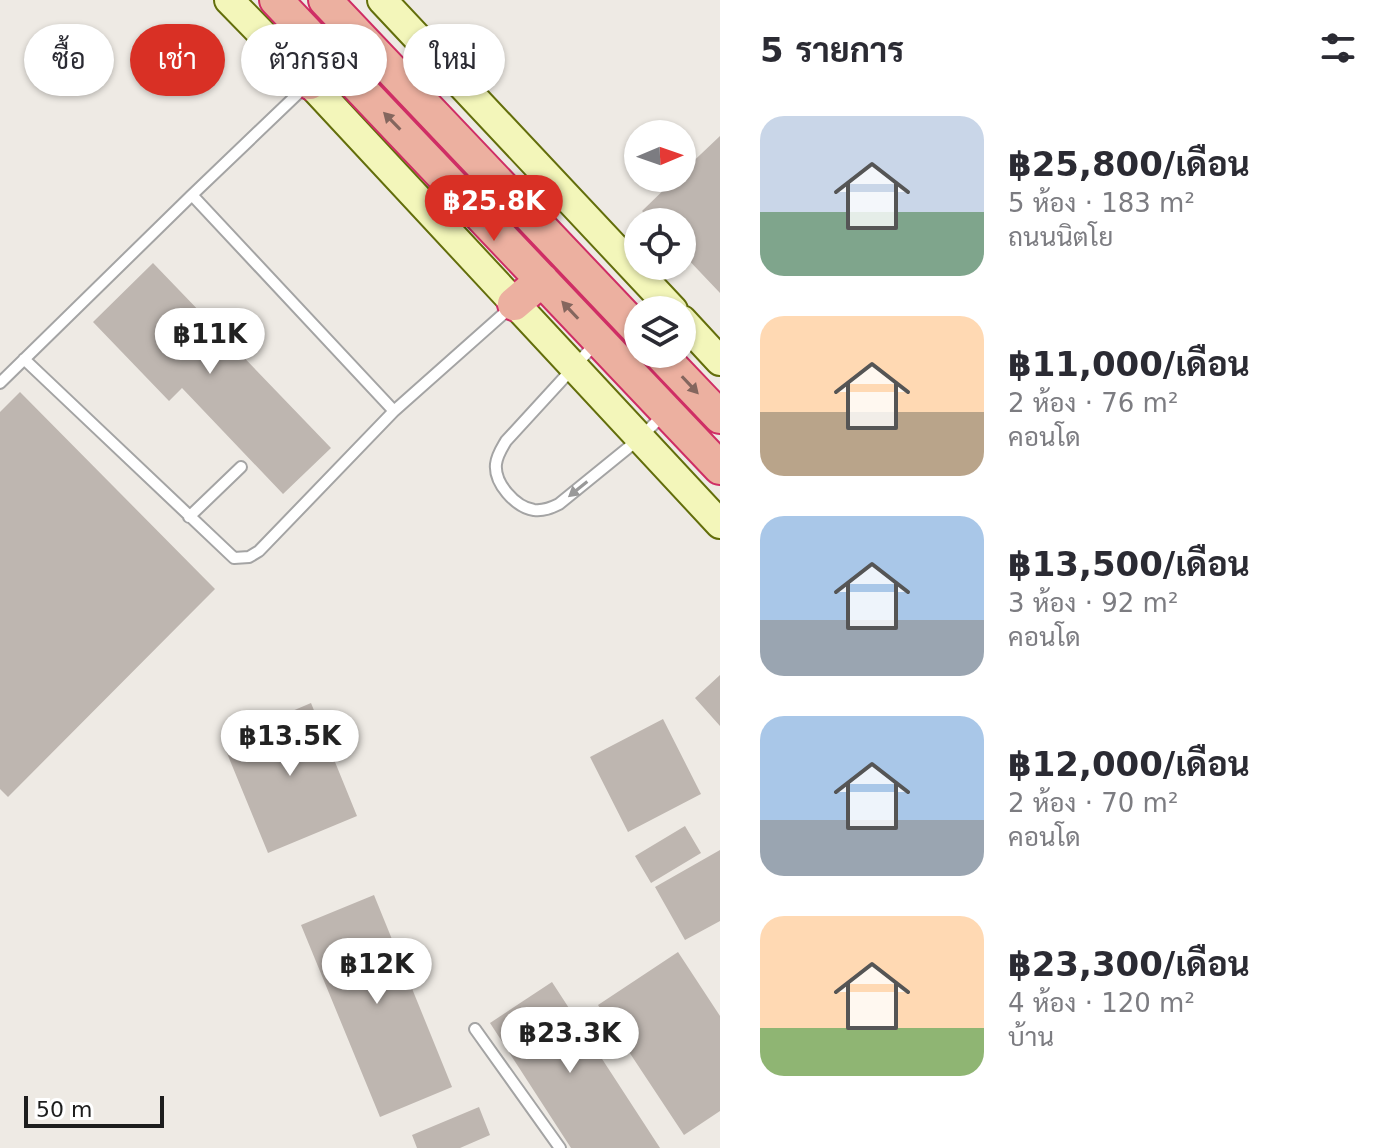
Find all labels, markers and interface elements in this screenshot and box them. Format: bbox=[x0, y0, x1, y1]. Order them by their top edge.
chip: ซื้อ bbox=[24, 24, 114, 96]
chip: เช่า bbox=[130, 24, 225, 96]
chip: ตัวกรอง bbox=[241, 24, 387, 96]
chip: ใหม่ bbox=[403, 24, 505, 96]
icon: filters bbox=[1316, 26, 1360, 70]
text: 5 รายการ bbox=[760, 30, 904, 70]
one-way arrow bbox=[383, 112, 401, 131]
north arrow bbox=[624, 120, 696, 192]
map controls bbox=[624, 120, 696, 368]
text: ฿25,800/เดือน bbox=[1008, 144, 1250, 184]
icon: home bbox=[824, 148, 920, 244]
pin: ฿25.8K bbox=[429, 175, 559, 243]
text: ฿25.8K bbox=[443, 186, 545, 216]
text: 5 ห้อง · 183 m² bbox=[1008, 188, 1195, 218]
button: locate bbox=[624, 208, 696, 280]
text: ถนนนิตโย bbox=[1008, 222, 1113, 252]
button: layers bbox=[624, 296, 696, 368]
one-way arrow bbox=[562, 300, 580, 319]
pin: ฿11K bbox=[163, 308, 257, 376]
text: ฿11K bbox=[173, 319, 247, 349]
text: ฿11,000/เดือน bbox=[1008, 344, 1250, 384]
icon: home bbox=[824, 348, 920, 444]
one-way arrow bbox=[681, 376, 699, 395]
text: 2 ห้อง · 76 m² bbox=[1008, 388, 1178, 418]
text: คอนโด bbox=[1008, 422, 1081, 452]
one-way arrow bbox=[568, 480, 588, 496]
text: ฿13,500/เดือน bbox=[1008, 544, 1250, 584]
icon: home bbox=[824, 548, 920, 644]
text: 3 ห้อง · 92 m² bbox=[1008, 588, 1178, 618]
text: คอนโด bbox=[1008, 622, 1081, 652]
pin: ฿13.5K bbox=[225, 710, 355, 778]
text: ฿13.5K bbox=[239, 721, 341, 751]
text: ฿12,000/เดือน bbox=[1008, 744, 1250, 784]
icon: home bbox=[824, 748, 920, 844]
text: 2 ห้อง · 70 m² bbox=[1008, 788, 1178, 818]
text: คอนโด bbox=[1008, 822, 1081, 852]
pin: ฿12K bbox=[330, 938, 424, 1006]
text: ฿23,300/เดือน bbox=[1008, 944, 1250, 984]
icon: home bbox=[824, 948, 920, 1044]
text: ฿12K bbox=[340, 949, 414, 979]
text: 4 ห้อง · 120 m² bbox=[1008, 988, 1195, 1018]
pin: ฿23.3K bbox=[505, 1007, 635, 1075]
text: ฿23.3K bbox=[519, 1018, 621, 1048]
text: บ้าน bbox=[1008, 1022, 1054, 1052]
scale bar bbox=[24, 1092, 164, 1128]
text: 50 m bbox=[36, 1097, 92, 1122]

